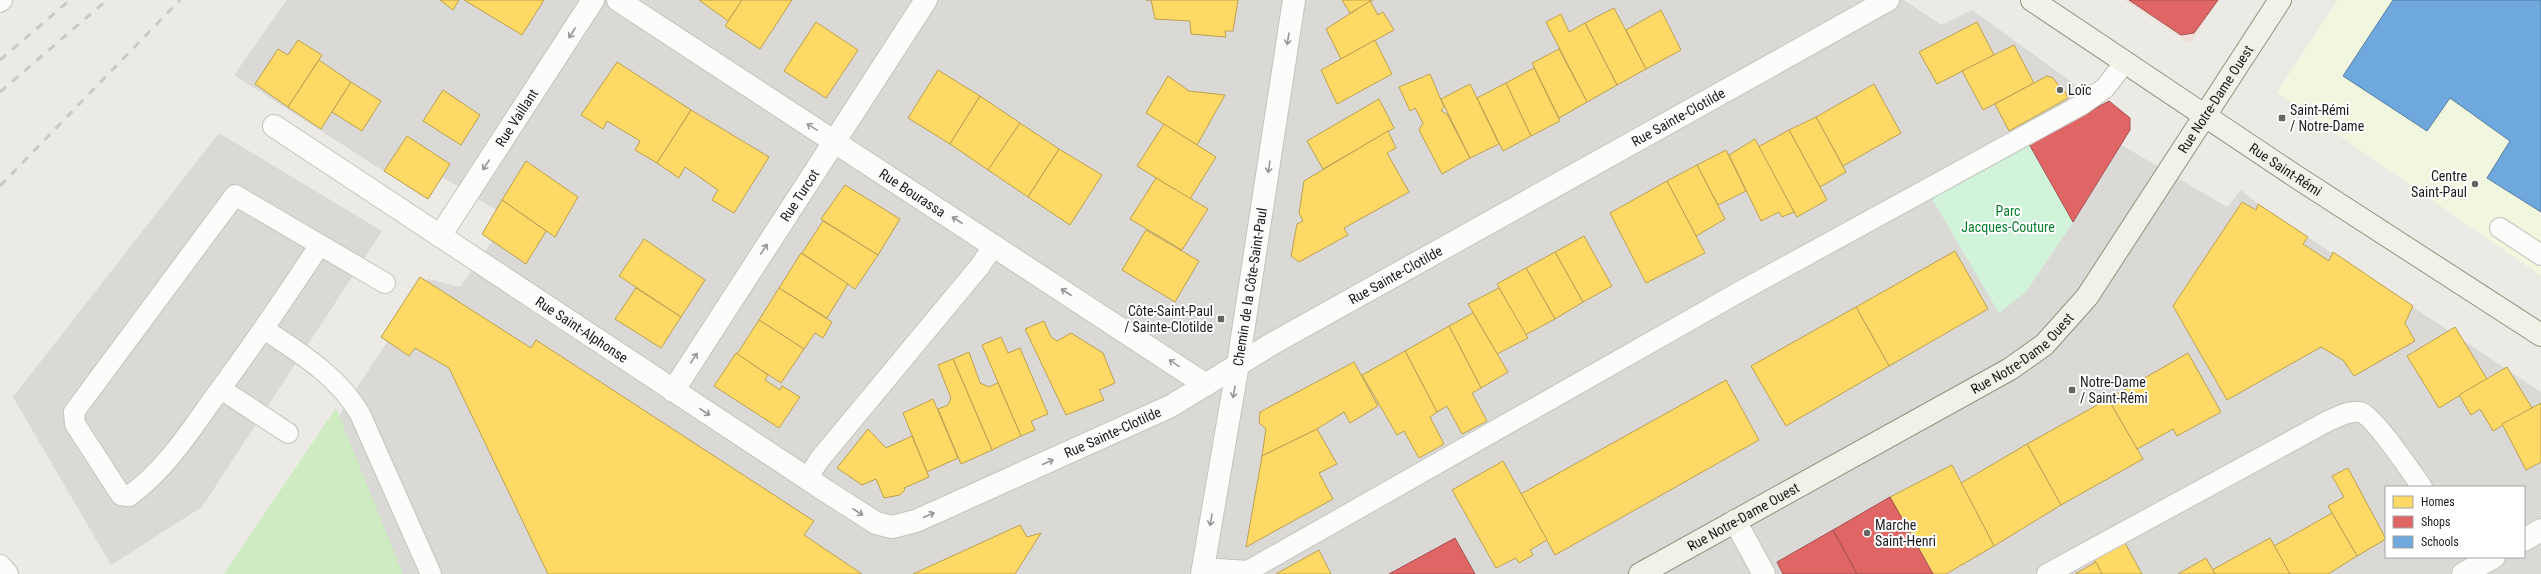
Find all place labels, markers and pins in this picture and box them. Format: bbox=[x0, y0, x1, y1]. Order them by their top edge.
place label: Loïc bbox=[2068, 82, 2091, 98]
marker: Loïc bbox=[2055, 85, 2065, 95]
place label: Saint-Rémi / Notre-Dame bbox=[2290, 102, 2365, 134]
marker: Saint-Rémi / Notre-Dame bbox=[2277, 113, 2287, 123]
place label: Centre Saint-Paul bbox=[2411, 168, 2467, 200]
marker: Centre Saint-Paul bbox=[2470, 179, 2480, 189]
place label: Côte-Saint-Paul / Sainte-Clotilde bbox=[1124, 303, 1213, 335]
marker: Côte-Saint-Paul / Sainte-Clotilde bbox=[1216, 314, 1226, 324]
place label: Notre-Dame / Saint-Rémi bbox=[2080, 374, 2148, 406]
marker: Notre-Dame / Saint-Rémi bbox=[2067, 385, 2077, 395]
place label: Marche Saint-Henri bbox=[1875, 517, 1936, 549]
marker: Marche Saint-Henri bbox=[1862, 528, 1872, 538]

